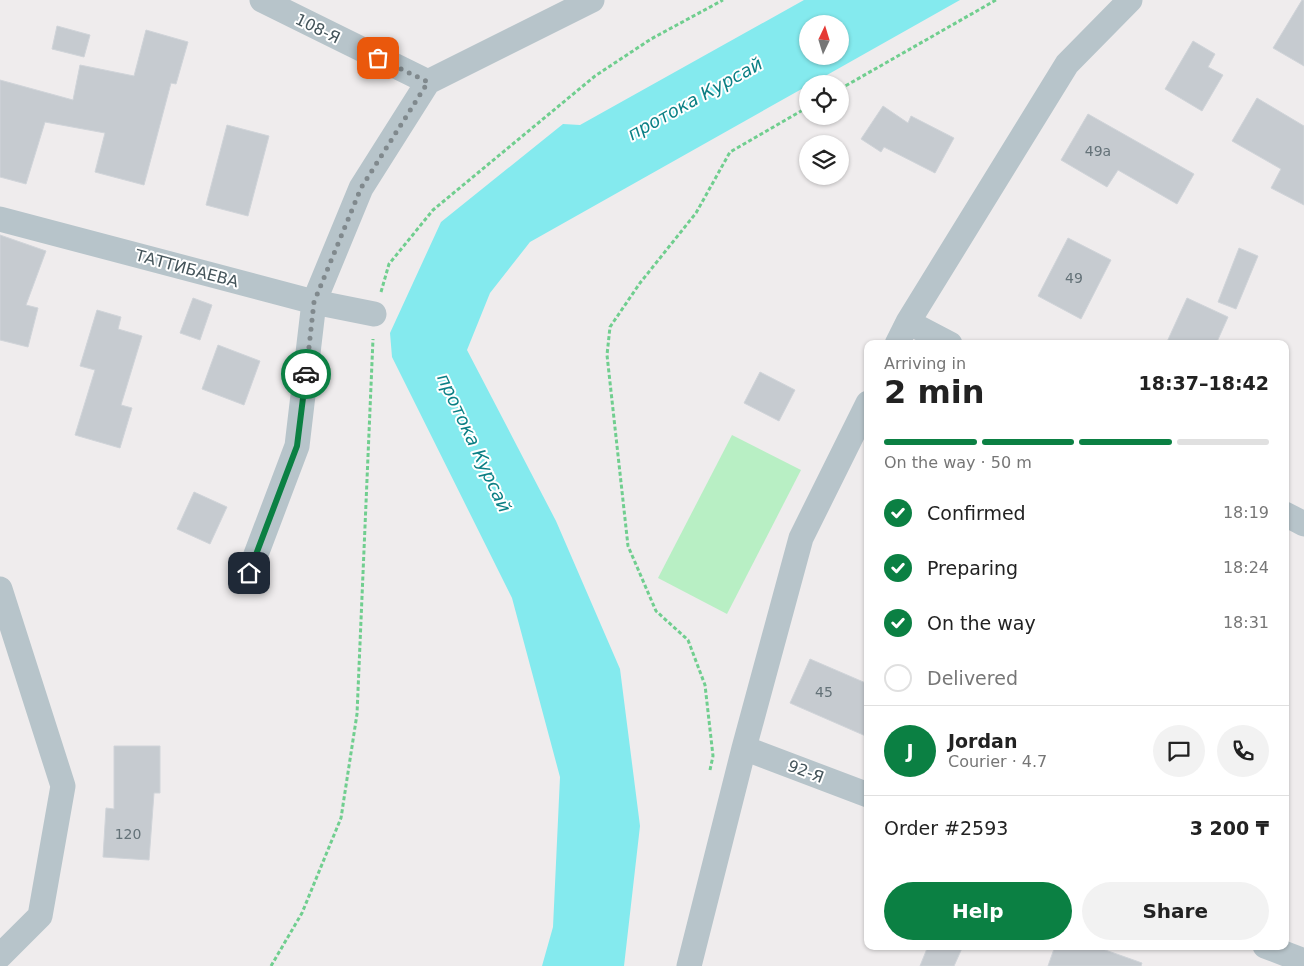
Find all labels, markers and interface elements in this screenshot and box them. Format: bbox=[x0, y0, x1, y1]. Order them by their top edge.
street label: 108-Я bbox=[292, 10, 343, 47]
north arrow bbox=[799, 15, 849, 65]
map controls bbox=[799, 15, 849, 185]
pin bbox=[357, 37, 399, 79]
icon: bag bbox=[364, 44, 392, 72]
water label: протока Курсай bbox=[624, 53, 766, 144]
button: locate bbox=[799, 75, 849, 125]
button: layers bbox=[799, 135, 849, 185]
house number: 49а bbox=[1085, 143, 1111, 159]
street label: ТАТТИБАЕВА bbox=[132, 245, 241, 291]
house number: 49 bbox=[1065, 270, 1083, 286]
courier bbox=[281, 349, 331, 399]
text: Arriving in bbox=[884, 354, 966, 373]
icon: car bbox=[292, 360, 320, 388]
water label: протока Курсай bbox=[433, 370, 516, 516]
text: 18:37–18:42 bbox=[1139, 372, 1269, 394]
text: 2 min bbox=[884, 373, 985, 411]
text: On the way · 50 m bbox=[884, 453, 1032, 472]
icon: check bbox=[884, 499, 912, 527]
text: Confirmed bbox=[927, 502, 1026, 524]
text: 18:19 bbox=[1223, 503, 1269, 522]
pin bbox=[228, 552, 270, 594]
icon: check bbox=[884, 554, 912, 582]
text: Preparing bbox=[927, 557, 1018, 579]
text: 18:24 bbox=[1223, 558, 1269, 577]
icon: home bbox=[235, 559, 263, 587]
icon: check bbox=[884, 609, 912, 637]
text: On the way bbox=[927, 612, 1036, 634]
text: 18:31 bbox=[1223, 613, 1269, 632]
text: Delivered bbox=[927, 667, 1018, 689]
house number: 45 bbox=[815, 684, 833, 700]
button: chat bbox=[1153, 725, 1205, 777]
button: phone bbox=[1217, 725, 1269, 777]
text: Jordan bbox=[948, 730, 1017, 752]
text: J bbox=[906, 740, 914, 762]
text: Courier · 4.7 bbox=[948, 752, 1047, 771]
street label: 92-Я bbox=[785, 756, 827, 787]
text: Order #2593 bbox=[884, 817, 1008, 839]
text: 3 200 ₸ bbox=[1190, 817, 1269, 839]
house number: 120 bbox=[115, 826, 141, 842]
button: Help bbox=[884, 882, 1072, 940]
button: Share bbox=[1082, 882, 1269, 940]

